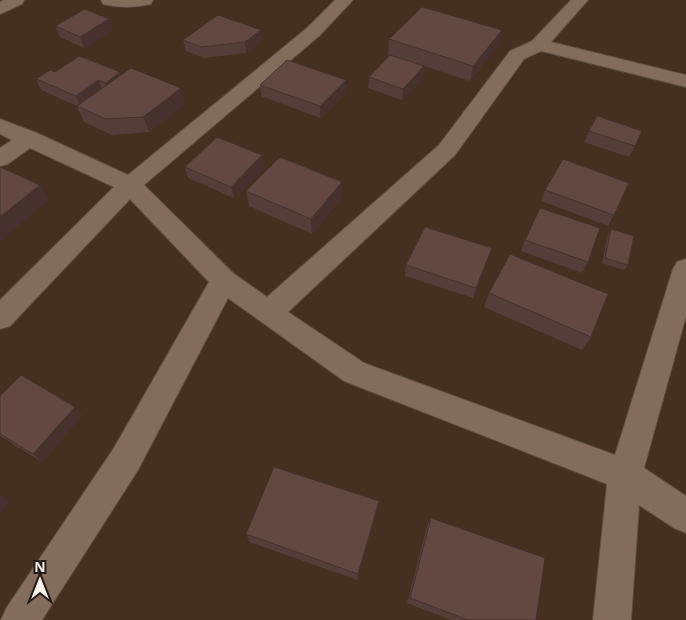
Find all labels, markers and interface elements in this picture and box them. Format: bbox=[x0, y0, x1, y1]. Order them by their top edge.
north arrow bbox=[15, 555, 65, 605]
text: N bbox=[34, 557, 46, 576]

